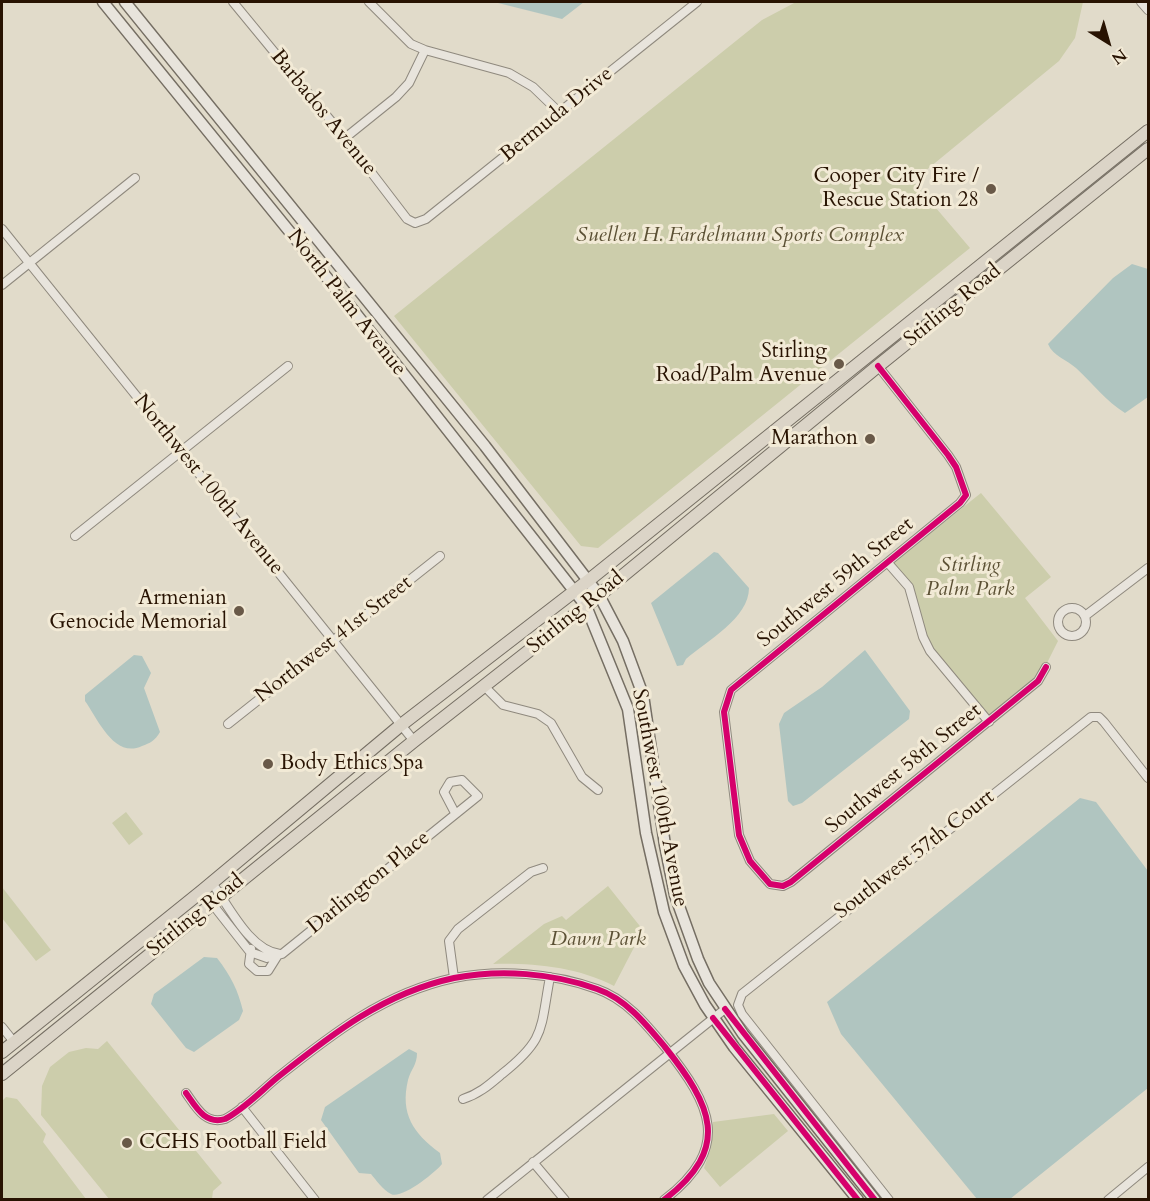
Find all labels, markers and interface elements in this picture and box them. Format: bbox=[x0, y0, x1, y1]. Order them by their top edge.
north arrow bbox=[1078, 12, 1138, 72]
text: N bbox=[1107, 43, 1131, 69]
street label: Barbados Avenue bbox=[265, 45, 381, 181]
street label: Bermuda Drive bbox=[496, 62, 618, 168]
place label: Cooper City Fire / Rescue Station 28 bbox=[813, 164, 979, 214]
marker: Cooper City Fire / Rescue Station 28 bbox=[984, 182, 998, 196]
park label: Suellen H. Fardelmann Sports Complex bbox=[576, 223, 904, 249]
street label: North Palm Avenue bbox=[281, 225, 411, 381]
street label: Stirling Road bbox=[899, 259, 1007, 353]
place label: Stirling Road/Palm Avenue bbox=[656, 339, 827, 389]
marker: Stirling Road/Palm Avenue bbox=[832, 357, 846, 371]
street label: Northwest 100th Avenue bbox=[127, 390, 289, 580]
place label: Marathon bbox=[771, 426, 858, 452]
marker: Marathon bbox=[863, 432, 877, 446]
street label: Southwest 59th Street bbox=[753, 512, 919, 654]
park label: Stirling Palm Park bbox=[926, 553, 1014, 603]
street label: Stirling Road bbox=[522, 566, 630, 660]
street label: Northwest 41st Street bbox=[251, 571, 417, 709]
place label: Armenian Genocide Memorial bbox=[49, 586, 227, 636]
marker: Armenian Genocide Memorial bbox=[232, 604, 246, 618]
street label: Southwest 100th Avenue bbox=[626, 687, 692, 909]
street label: Southwest 58th Street bbox=[821, 698, 987, 840]
place label: Body Ethics Spa bbox=[280, 751, 424, 777]
marker: Body Ethics Spa bbox=[261, 757, 275, 771]
street label: Southwest 57th Court bbox=[830, 785, 1000, 925]
street label: Darlington Place bbox=[303, 826, 435, 940]
street label: Stirling Road bbox=[142, 869, 250, 963]
park label: Dawn Park bbox=[550, 927, 646, 953]
place label: CCHS Football Field bbox=[139, 1130, 327, 1156]
marker: CCHS Football Field bbox=[120, 1136, 134, 1150]

